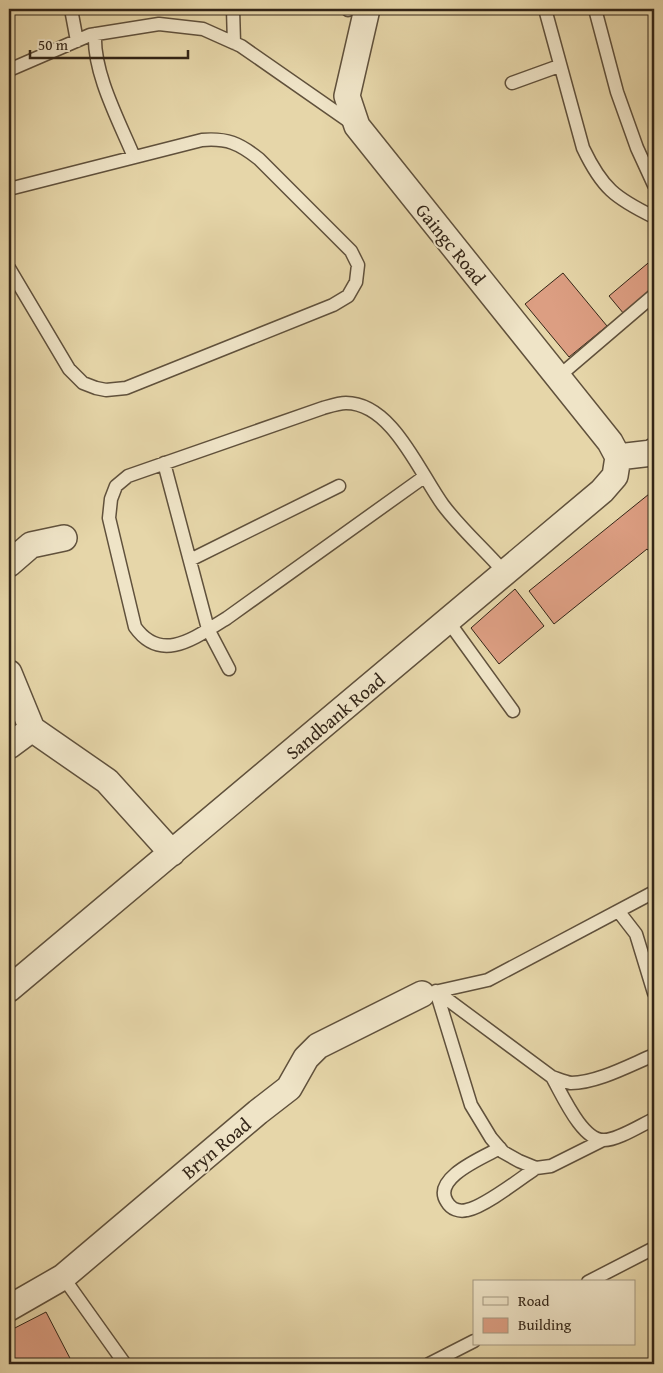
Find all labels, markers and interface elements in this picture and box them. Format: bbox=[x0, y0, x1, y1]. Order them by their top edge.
scale bar bbox=[30, 28, 188, 60]
text: 50 m bbox=[38, 34, 69, 55]
street label: Gaingc Road bbox=[409, 197, 493, 292]
street label: Sandbank Road bbox=[279, 665, 391, 766]
street label: Bryn Road bbox=[175, 1110, 257, 1185]
legend bbox=[473, 1280, 636, 1346]
text: Road bbox=[518, 1290, 549, 1311]
text: Building bbox=[518, 1314, 572, 1335]

